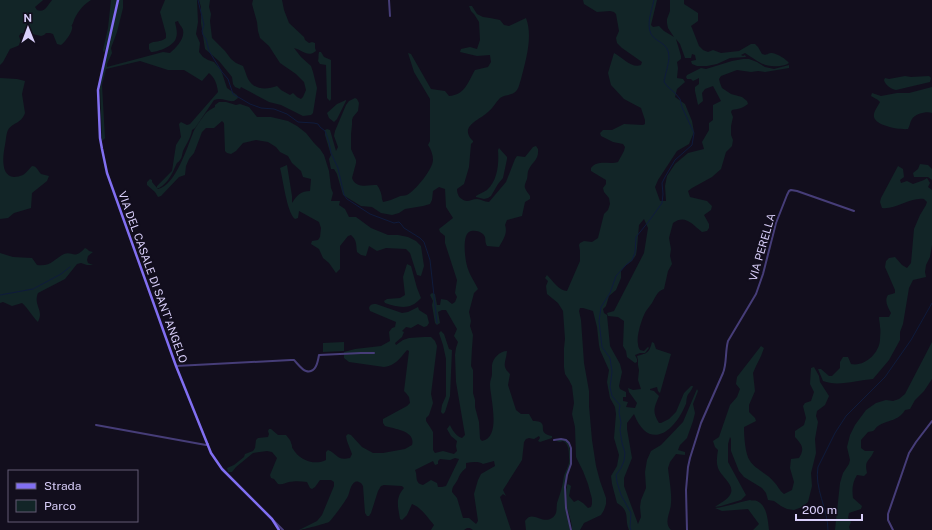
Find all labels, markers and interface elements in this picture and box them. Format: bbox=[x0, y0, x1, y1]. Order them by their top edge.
north arrow bbox=[8, 8, 48, 48]
text: N bbox=[23, 12, 32, 24]
street label: VIA DEL CASALE DI SANT'ANGELO bbox=[116, 190, 190, 364]
street label: VIA PERELLA bbox=[747, 212, 777, 282]
legend bbox=[8, 470, 138, 522]
text: Strada bbox=[44, 479, 81, 493]
scale bar bbox=[796, 496, 862, 522]
text: Parco bbox=[44, 499, 76, 513]
text: 200 m bbox=[802, 503, 837, 517]

